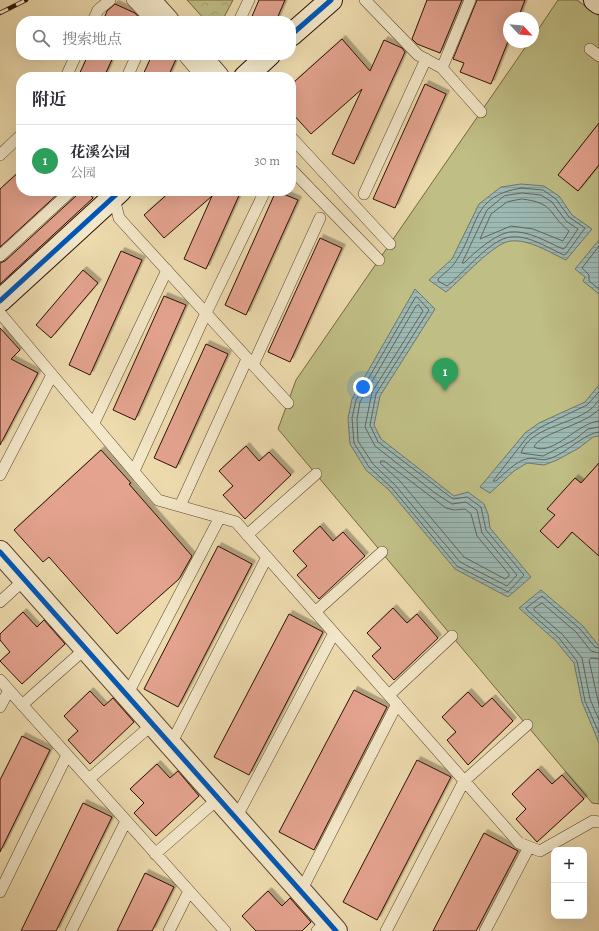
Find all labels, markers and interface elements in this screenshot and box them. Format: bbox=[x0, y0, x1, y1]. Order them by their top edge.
north arrow bbox=[503, 12, 539, 48]
search box bbox=[16, 16, 296, 60]
icon: search bbox=[30, 27, 52, 49]
text: 搜索地点 bbox=[62, 29, 122, 49]
text: 附近 bbox=[32, 88, 66, 111]
text: 花溪公园 bbox=[70, 142, 130, 162]
text: 1 bbox=[43, 152, 47, 169]
text: 30 m bbox=[254, 152, 280, 169]
text: 公园 bbox=[70, 164, 96, 181]
pin: 1 bbox=[432, 358, 458, 391]
your location bbox=[353, 377, 373, 397]
map controls bbox=[551, 847, 587, 919]
button: + bbox=[551, 847, 587, 883]
button: − bbox=[551, 883, 587, 919]

